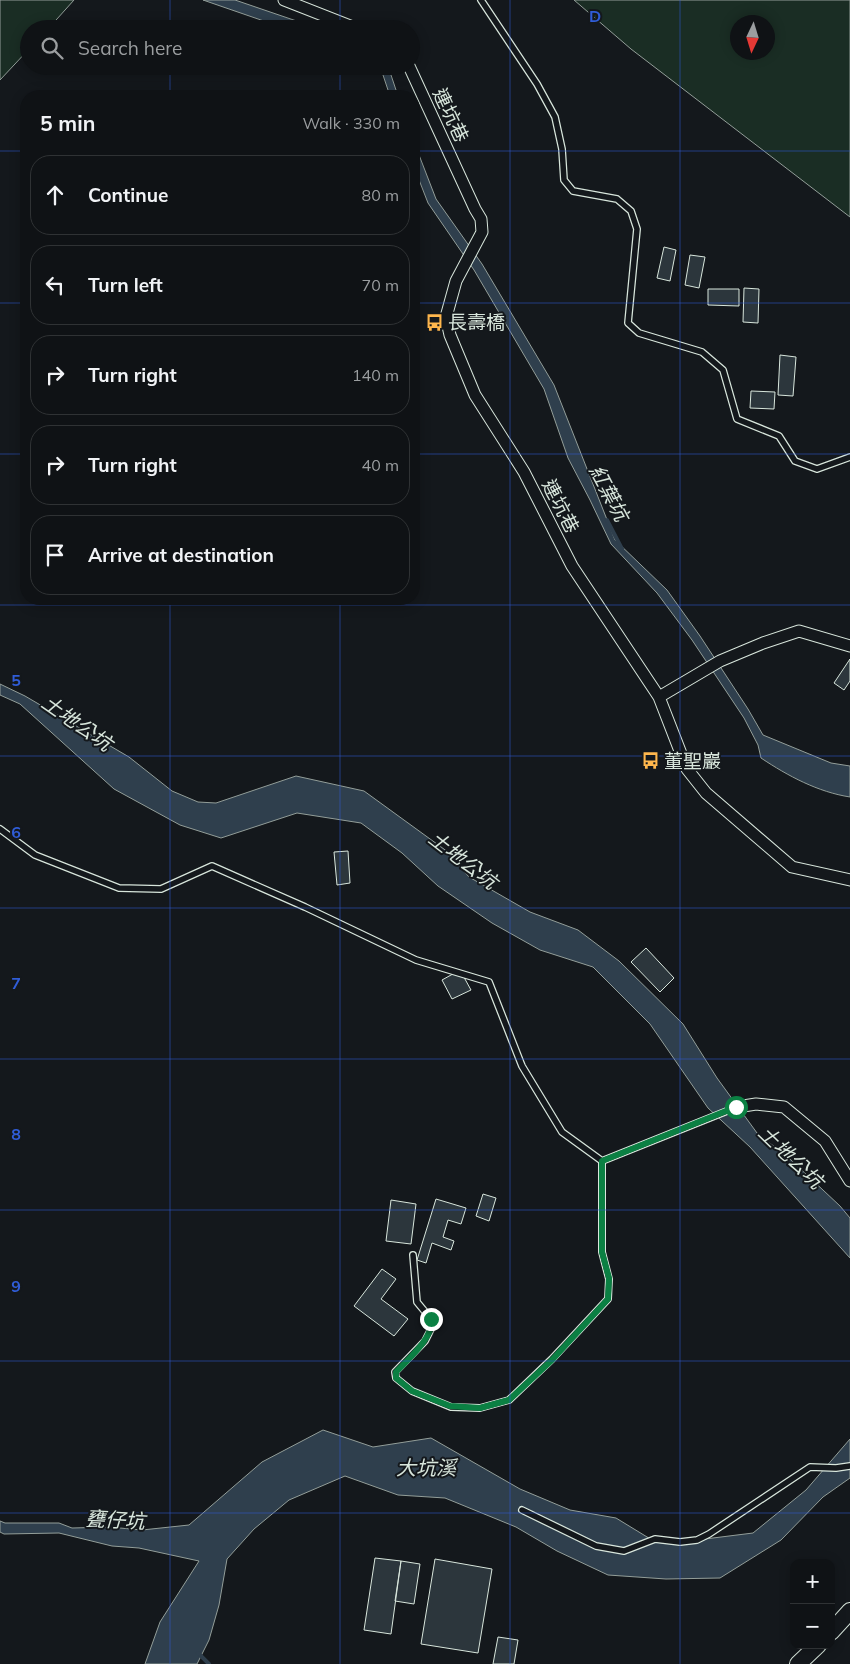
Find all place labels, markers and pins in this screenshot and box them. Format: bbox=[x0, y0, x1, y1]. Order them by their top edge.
place label: 長壽橋 bbox=[448, 310, 505, 334]
bus stop icon: 長壽橋 bbox=[424, 312, 444, 332]
place label: 董聖巖 bbox=[664, 749, 721, 773]
bus stop icon: 董聖巖 bbox=[640, 751, 660, 771]

